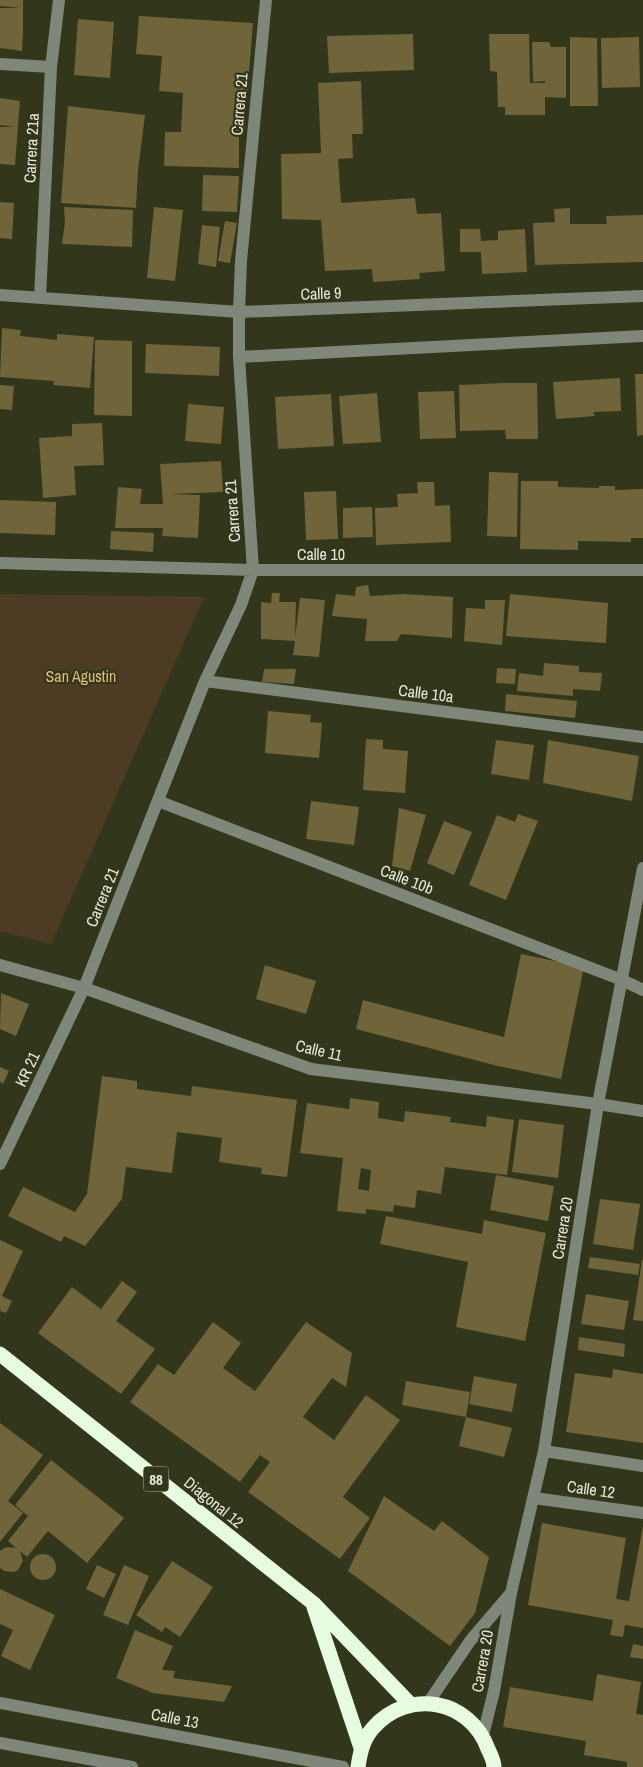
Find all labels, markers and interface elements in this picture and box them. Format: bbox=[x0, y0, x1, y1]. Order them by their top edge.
street label: Carrera 21 bbox=[225, 71, 253, 136]
street label: Carrera 21a bbox=[18, 112, 44, 184]
street label: Calle 9 bbox=[300, 281, 342, 305]
street label: Carrera 21 bbox=[219, 478, 245, 543]
street label: Calle 10 bbox=[297, 543, 345, 565]
park label: San Agustin bbox=[46, 665, 116, 687]
street label: Calle 10a bbox=[397, 679, 456, 707]
street label: Calle 10b bbox=[377, 859, 437, 899]
street label: Carrera 21 bbox=[80, 863, 124, 930]
street label: Calle 11 bbox=[294, 1034, 345, 1066]
street label: KR 21 bbox=[9, 1047, 45, 1090]
street label: Carrera 20 bbox=[546, 1195, 578, 1261]
road number: 88 bbox=[144, 1466, 168, 1492]
street label: Diagonal 12 bbox=[180, 1471, 248, 1533]
street label: Calle 12 bbox=[566, 1475, 616, 1503]
street label: Carrera 20 bbox=[466, 1628, 498, 1694]
street label: Calle 13 bbox=[149, 1703, 201, 1733]

